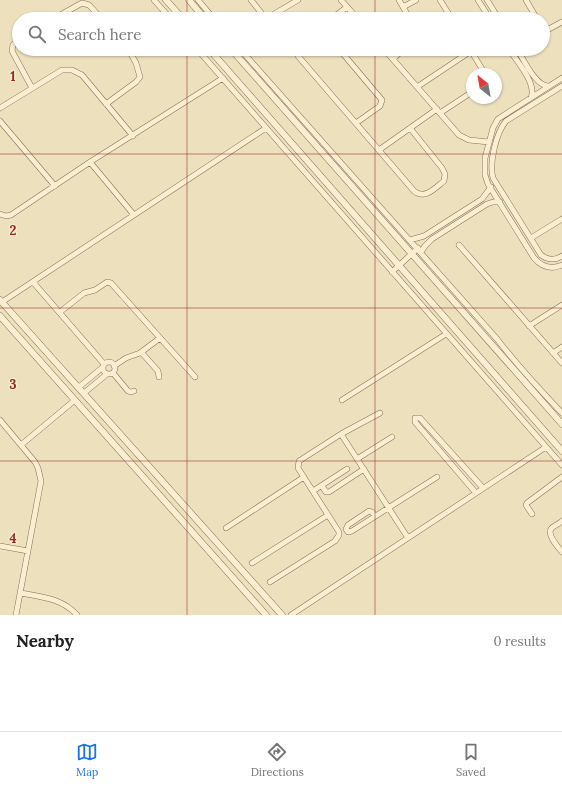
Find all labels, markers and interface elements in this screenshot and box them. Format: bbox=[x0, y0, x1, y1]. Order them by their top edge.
search box bbox=[12, 12, 550, 56]
icon: search bbox=[26, 23, 48, 45]
text: Search here bbox=[58, 25, 141, 44]
text: 1 bbox=[10, 68, 16, 85]
north arrow bbox=[466, 68, 502, 104]
text: 2 bbox=[10, 222, 17, 239]
text: 3 bbox=[9, 376, 17, 393]
text: 4 bbox=[9, 530, 17, 547]
text: Nearby bbox=[16, 630, 74, 652]
text: 0 results bbox=[494, 633, 546, 650]
tab: Map bbox=[76, 741, 98, 779]
tab: Directions bbox=[251, 741, 304, 779]
tab: Saved bbox=[456, 741, 486, 779]

